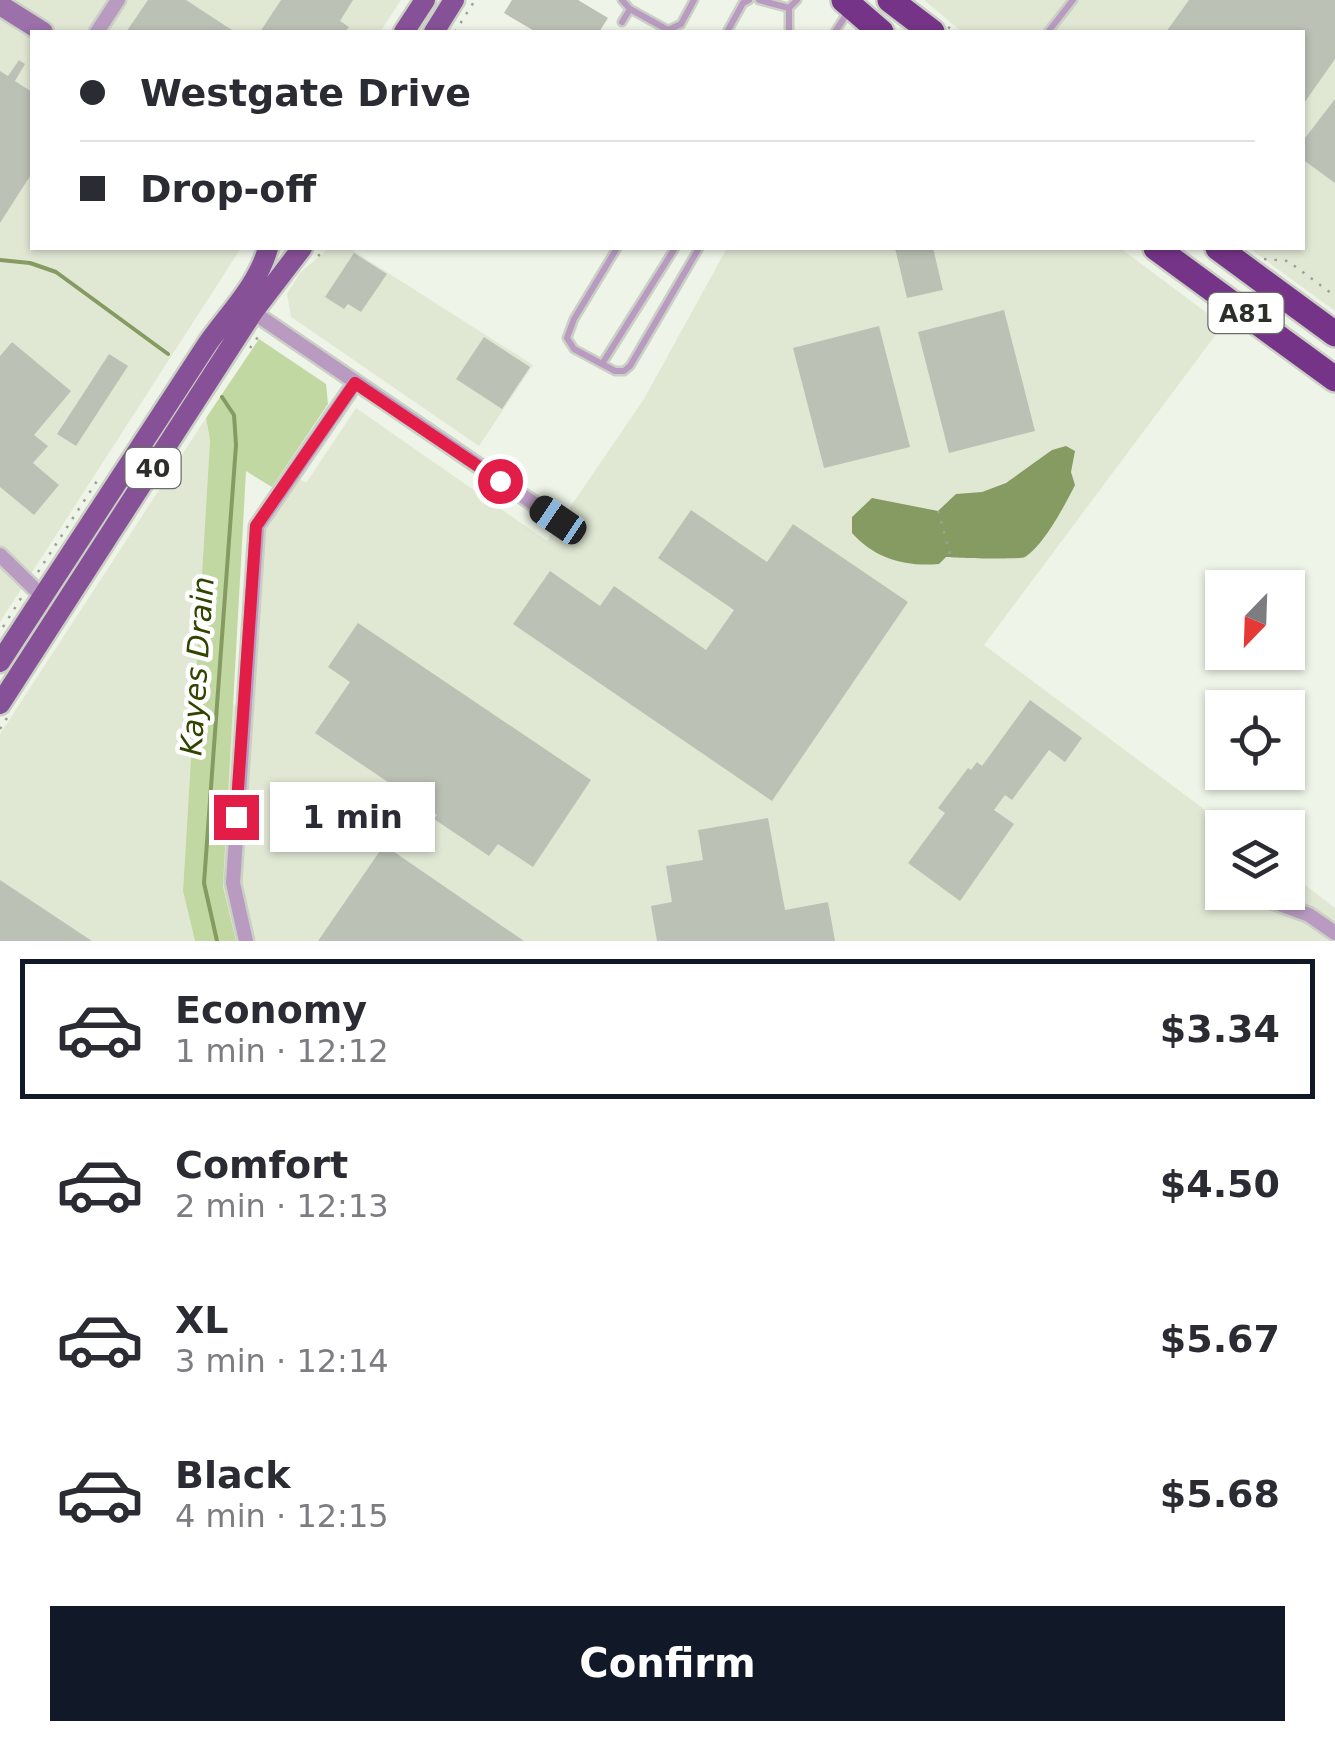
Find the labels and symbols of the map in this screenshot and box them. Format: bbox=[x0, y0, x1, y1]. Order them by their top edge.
road number: A81 bbox=[1208, 293, 1284, 333]
road number: 40 bbox=[126, 448, 180, 488]
route start bbox=[478, 459, 523, 504]
car bbox=[525, 491, 591, 549]
north arrow bbox=[1205, 570, 1305, 670]
water label: Kayes Drain bbox=[173, 575, 221, 757]
callout: 1 min bbox=[271, 782, 436, 852]
route end bbox=[214, 795, 259, 840]

